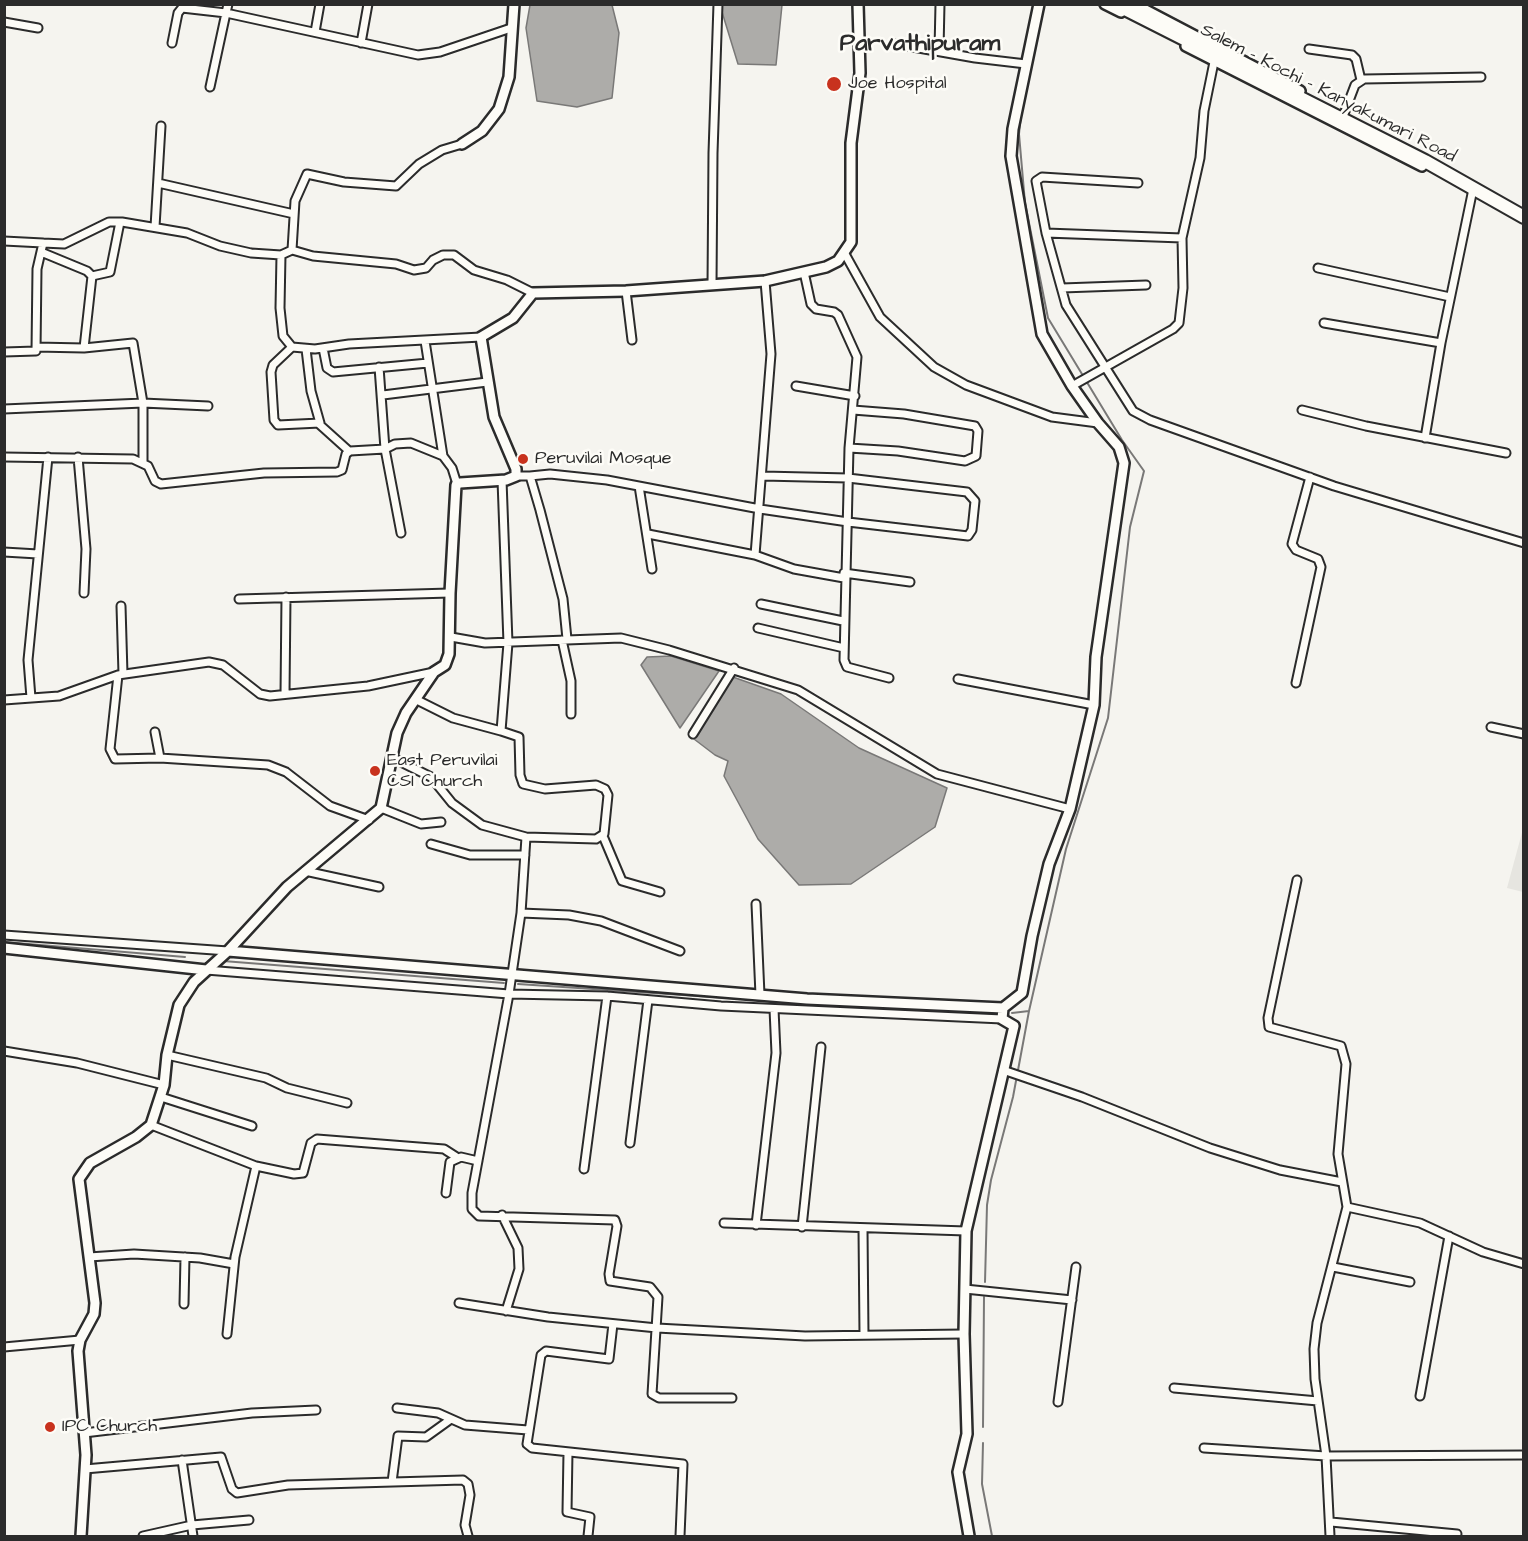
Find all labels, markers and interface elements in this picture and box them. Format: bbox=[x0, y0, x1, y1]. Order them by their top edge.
street label: Salem - Kochi - Kanyakumari Road bbox=[1197, 20, 1459, 168]
district label: Parvathipuram bbox=[840, 31, 1000, 59]
place label: Joe Hospital bbox=[848, 73, 947, 95]
marker: Joe Hospital bbox=[825, 75, 843, 93]
place label: Peruvilai Mosque bbox=[535, 448, 671, 470]
marker: Peruvilai Mosque bbox=[516, 452, 530, 466]
place label: East Peruvilai CSI Church bbox=[387, 750, 497, 792]
marker: East Peruvilai CSI Church bbox=[368, 764, 382, 778]
place label: IPC Church bbox=[62, 1416, 157, 1438]
marker: IPC Church bbox=[43, 1420, 57, 1434]

